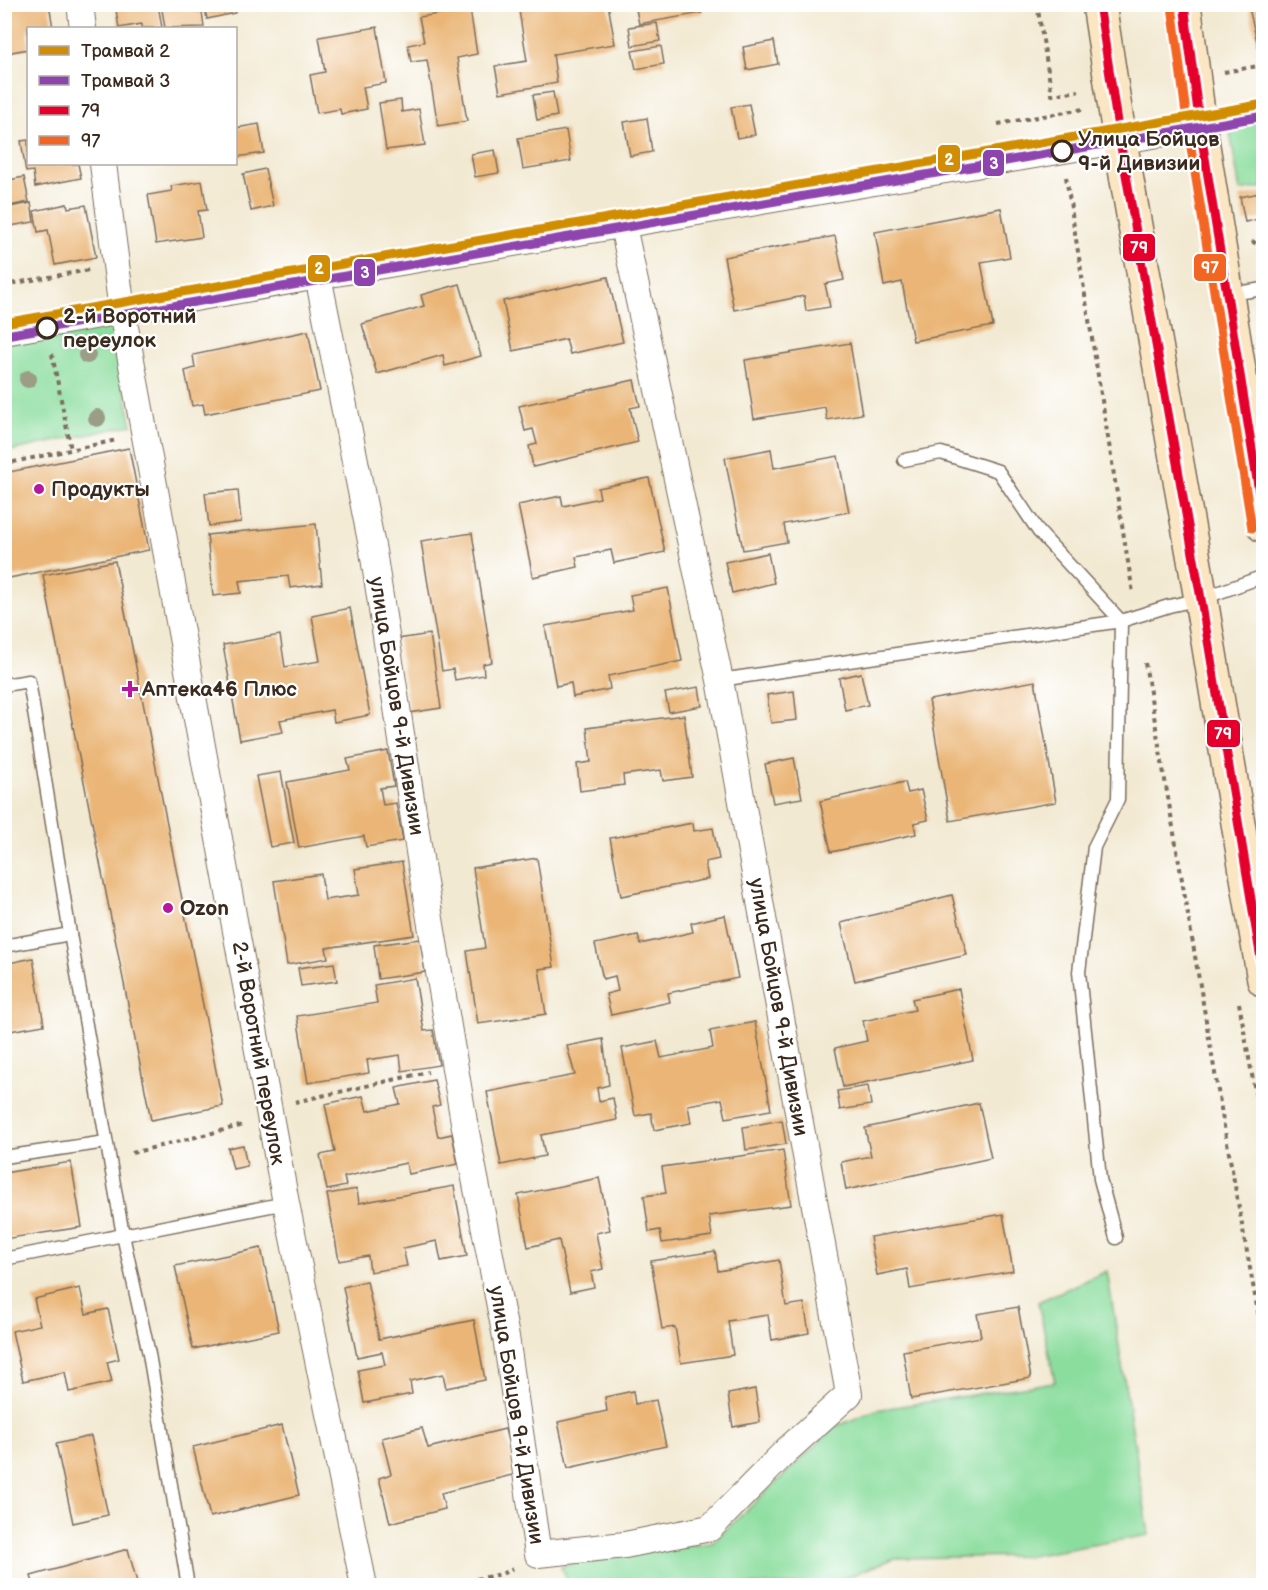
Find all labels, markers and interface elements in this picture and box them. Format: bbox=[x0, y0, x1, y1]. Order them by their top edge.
legend bbox=[27, 27, 237, 165]
text: Трамвай 2 bbox=[81, 41, 170, 62]
text: Трамвай 3 bbox=[81, 71, 170, 92]
text: 79 bbox=[81, 101, 100, 122]
place label: Улица Бойцов 9-й Дивизии bbox=[1078, 127, 1220, 176]
text: 97 bbox=[81, 131, 100, 152]
marker: Улица Бойцов 9-й Дивизии bbox=[1051, 140, 1073, 162]
line badge: 2 bbox=[937, 144, 961, 173]
line badge: 3 bbox=[982, 149, 1005, 177]
text: 2 bbox=[944, 151, 954, 170]
text: 3 bbox=[989, 155, 999, 174]
line badge: 79 bbox=[1122, 233, 1156, 262]
text: 79 bbox=[1130, 239, 1148, 258]
line badge: 97 bbox=[1193, 253, 1227, 282]
line badge: 2 bbox=[307, 254, 331, 283]
line badge: 3 bbox=[353, 258, 376, 287]
text: 97 bbox=[1201, 259, 1219, 278]
text: 2 bbox=[314, 260, 324, 279]
text: 3 bbox=[360, 264, 370, 283]
place label: 2-й Воротний переулок bbox=[63, 304, 197, 353]
marker: 2-й Воротний переулок bbox=[36, 317, 58, 339]
place label: Продукты bbox=[51, 477, 150, 502]
marker: Продукты bbox=[32, 482, 46, 496]
street label: улица Бойцов 9-й Дивизии bbox=[364, 575, 429, 837]
place label: Аптека46 Плюс bbox=[141, 677, 297, 702]
marker: Аптека46 Плюс bbox=[123, 682, 137, 696]
line badge: 79 bbox=[1206, 719, 1241, 748]
text: 79 bbox=[1214, 725, 1232, 744]
street label: улица Бойцов 9-й Дивизии bbox=[743, 876, 814, 1138]
place label: Ozon bbox=[180, 896, 229, 921]
marker: Ozon bbox=[161, 901, 175, 915]
street label: 2-й Воротний переулок bbox=[227, 939, 290, 1167]
street label: улица Бойцов 9-й Дивизии bbox=[484, 1284, 549, 1546]

